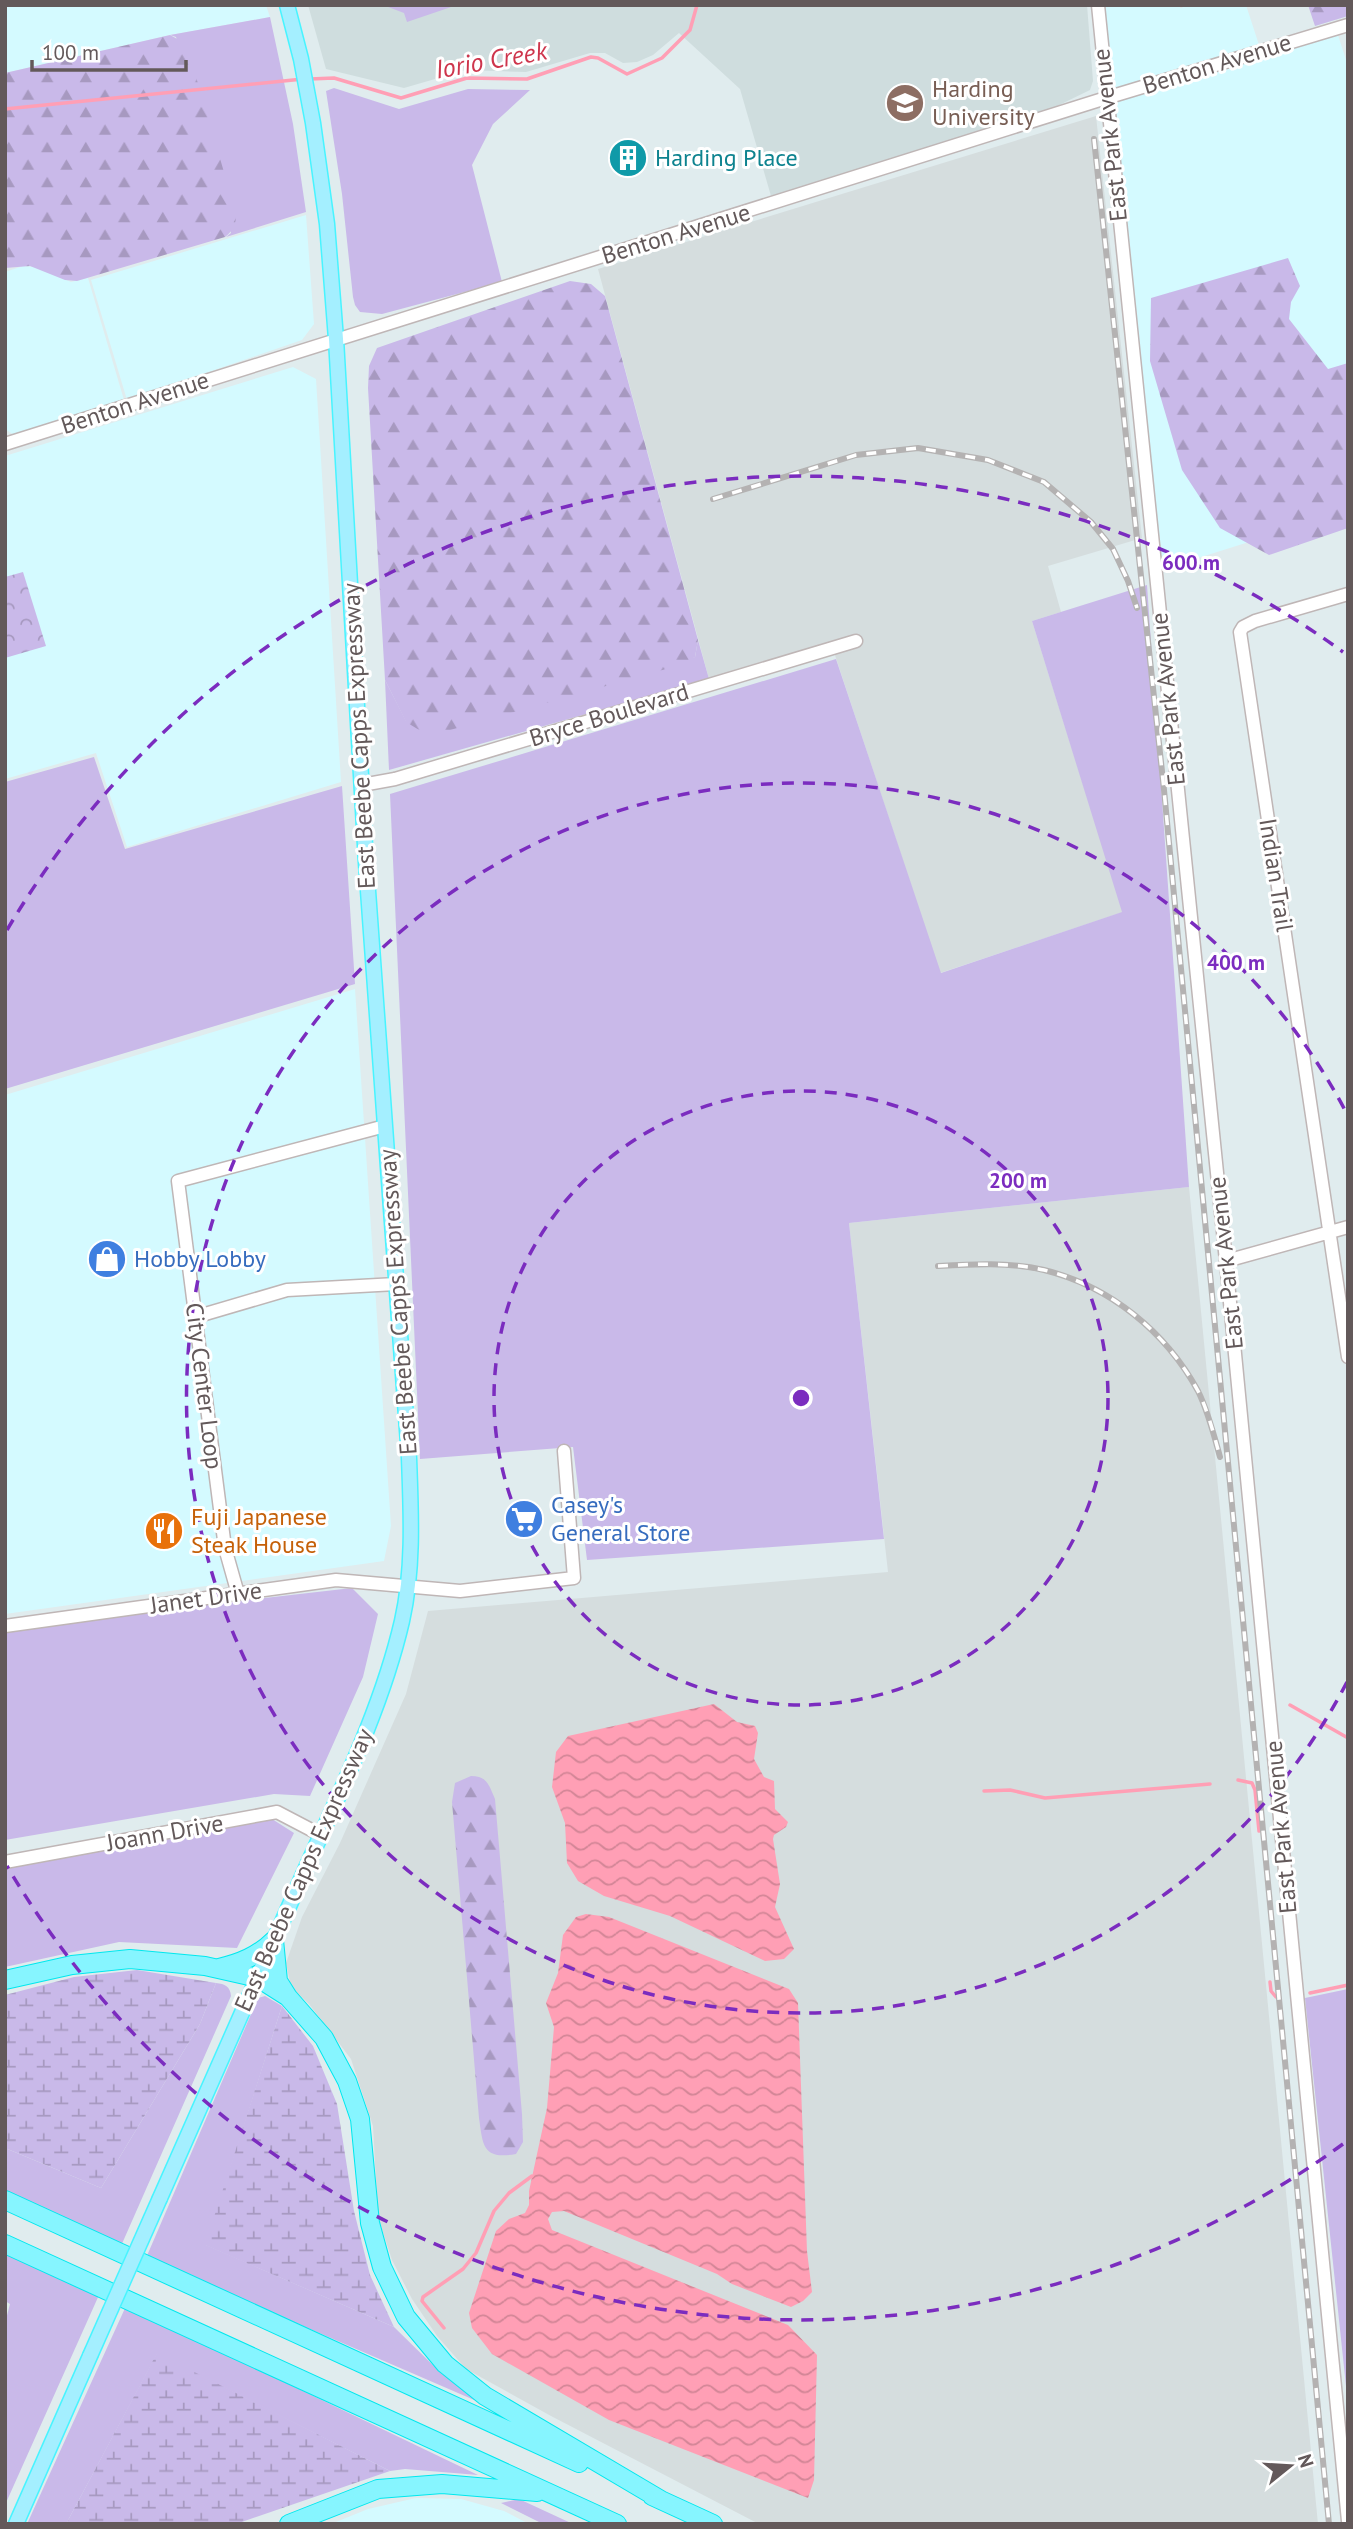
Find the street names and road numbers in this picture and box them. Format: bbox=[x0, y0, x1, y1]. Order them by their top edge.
street label: Benton Avenue bbox=[1139, 26, 1295, 101]
street label: East Park Avenue bbox=[1085, 47, 1134, 223]
street label: Benton Avenue bbox=[598, 196, 754, 271]
street label: Benton Avenue bbox=[57, 364, 213, 441]
street label: East Beebe Capps Expressway bbox=[335, 582, 382, 890]
street label: East Park Avenue bbox=[1143, 611, 1192, 787]
street label: Bryce Boulevard bbox=[525, 676, 692, 753]
street label: Indian Trail bbox=[1252, 816, 1301, 934]
street label: East Beebe Capps Expressway bbox=[371, 1148, 424, 1456]
street label: East Park Avenue bbox=[1201, 1175, 1250, 1351]
street label: City Center Loop bbox=[179, 1301, 230, 1471]
street label: Janet Drive bbox=[147, 1574, 264, 1621]
street label: East Beebe Capps Expressway bbox=[227, 1724, 380, 2016]
street label: East Park Avenue bbox=[1258, 1739, 1304, 1915]
street label: Joann Drive bbox=[103, 1807, 226, 1858]

